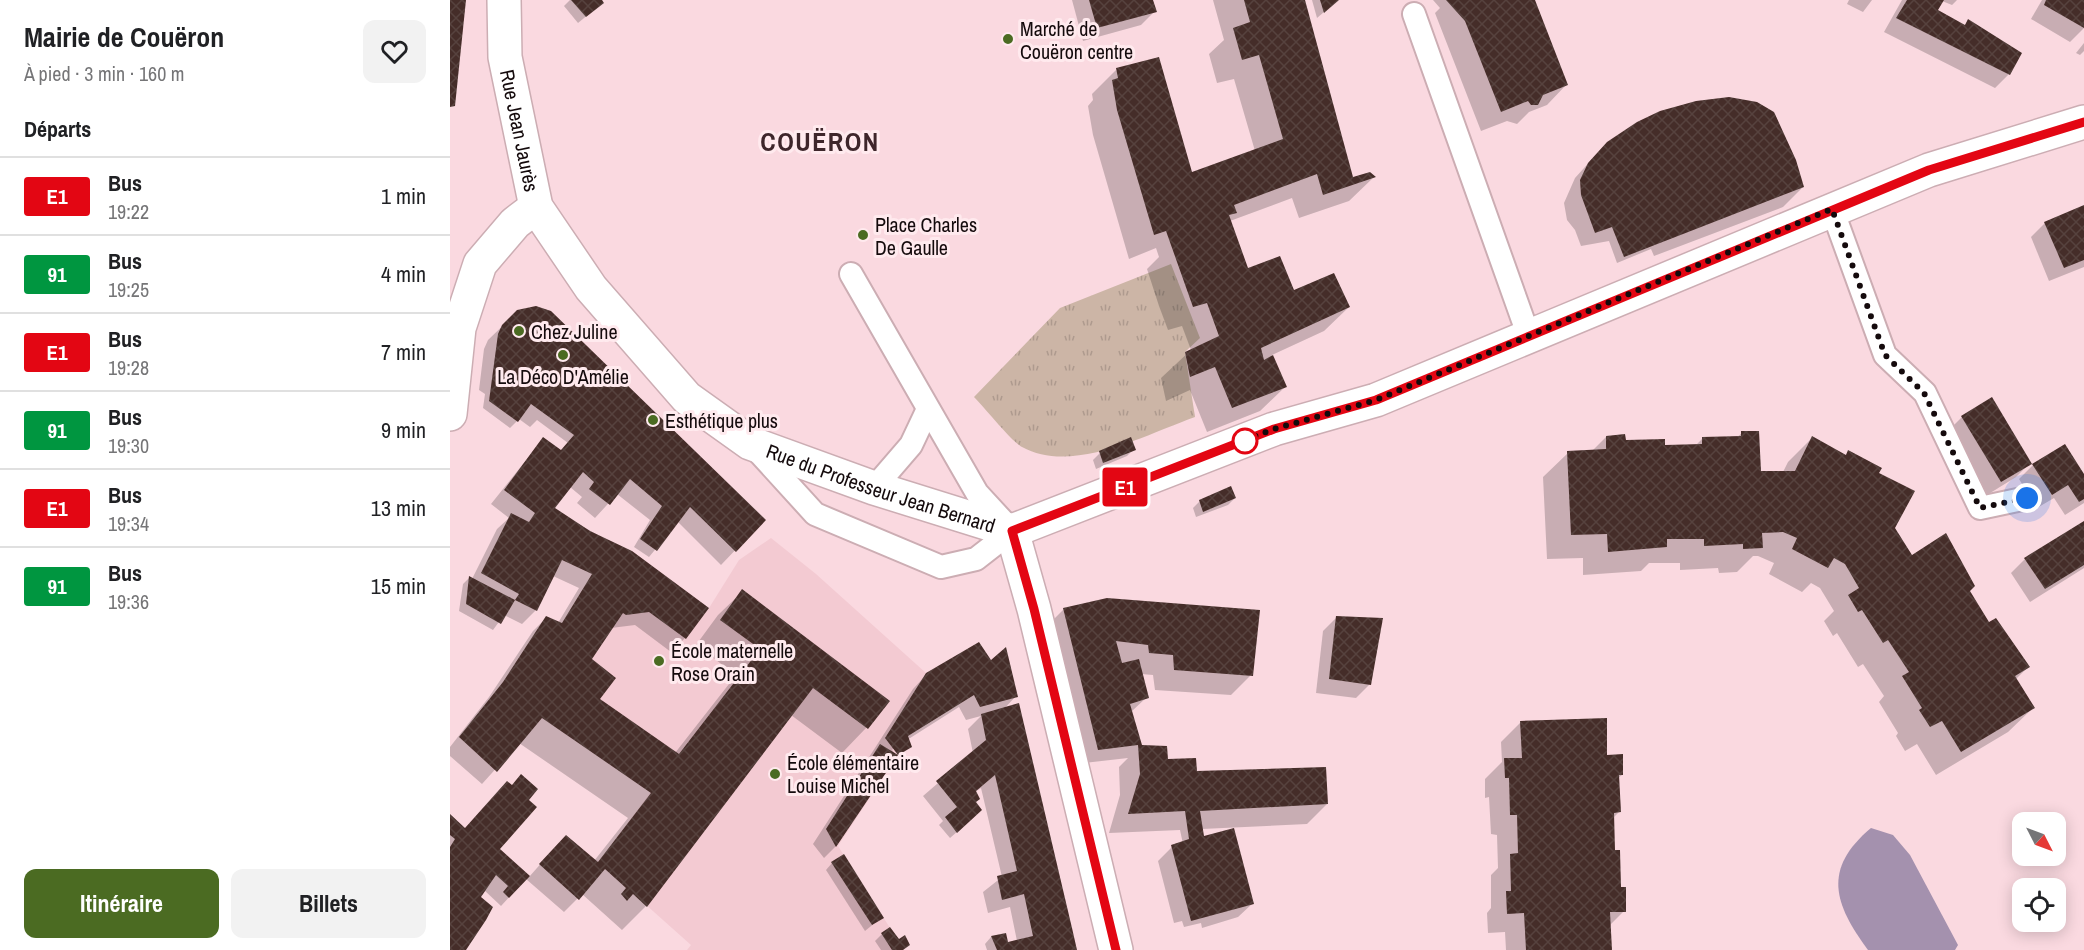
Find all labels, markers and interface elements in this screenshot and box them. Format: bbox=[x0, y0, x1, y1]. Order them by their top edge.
place label: Marché de Couëron centre bbox=[1020, 15, 1133, 65]
text: Mairie de Couëron bbox=[24, 18, 224, 56]
button: heart bbox=[363, 20, 426, 83]
marker: Marché de Couëron centre bbox=[1001, 32, 1015, 46]
text: À pied · 3 min · 160 m bbox=[24, 60, 184, 87]
street label: Rue Jean Jaurès bbox=[494, 67, 546, 194]
text: Départs bbox=[24, 114, 91, 144]
district label: COUËRON bbox=[760, 124, 880, 159]
text: Bus bbox=[108, 168, 142, 198]
text: 1 min bbox=[381, 181, 426, 211]
text: E1 bbox=[46, 182, 68, 211]
text: 19:22 bbox=[108, 198, 149, 225]
place label: Place Charles De Gaulle bbox=[875, 211, 977, 261]
marker: Place Charles De Gaulle bbox=[856, 228, 870, 242]
text: Bus bbox=[108, 246, 142, 276]
text: 4 min bbox=[381, 259, 426, 289]
text: 91 bbox=[47, 260, 67, 289]
text: 19:25 bbox=[108, 276, 149, 303]
place label: Chez Juline bbox=[531, 318, 618, 345]
text: Bus bbox=[108, 324, 142, 354]
marker: Chez Juline bbox=[512, 324, 526, 338]
text: 7 min bbox=[381, 337, 426, 367]
text: E1 bbox=[46, 338, 68, 367]
marker: La Déco D'Amélie bbox=[556, 348, 570, 362]
text: 19:28 bbox=[108, 354, 149, 381]
place label: La Déco D'Amélie bbox=[497, 363, 629, 390]
text: Bus bbox=[108, 402, 142, 432]
place label: Esthétique plus bbox=[665, 407, 778, 434]
marker: Esthétique plus bbox=[646, 413, 660, 427]
text: 9 min bbox=[381, 415, 426, 445]
text: 91 bbox=[47, 416, 67, 445]
unlabelled marker bbox=[1232, 428, 1258, 454]
text: 19:30 bbox=[108, 432, 149, 459]
street label: Rue du Professeur Jean Bernard bbox=[763, 437, 999, 539]
line badge: E1 bbox=[1098, 468, 1152, 506]
text: E1 bbox=[1114, 473, 1136, 502]
text: Bus bbox=[108, 480, 142, 510]
your location bbox=[2012, 483, 2042, 513]
text: 13 min bbox=[371, 493, 426, 523]
text: E1 bbox=[46, 494, 68, 523]
text: 19:34 bbox=[108, 510, 149, 537]
text: Bus bbox=[108, 558, 142, 588]
text: 15 min bbox=[371, 571, 426, 601]
text: 91 bbox=[47, 572, 67, 601]
text: 19:36 bbox=[108, 588, 149, 615]
place label: École maternelle Rose Orain bbox=[671, 637, 793, 687]
marker: École maternelle Rose Orain bbox=[652, 654, 666, 668]
place label: École élémentaire Louise Michel bbox=[787, 749, 919, 799]
marker: École élémentaire Louise Michel bbox=[768, 767, 782, 781]
north arrow bbox=[2012, 812, 2066, 866]
map controls bbox=[2012, 812, 2066, 932]
button: Itinéraire bbox=[24, 869, 219, 938]
button: Billets bbox=[231, 869, 426, 938]
button: locate bbox=[2012, 878, 2066, 932]

